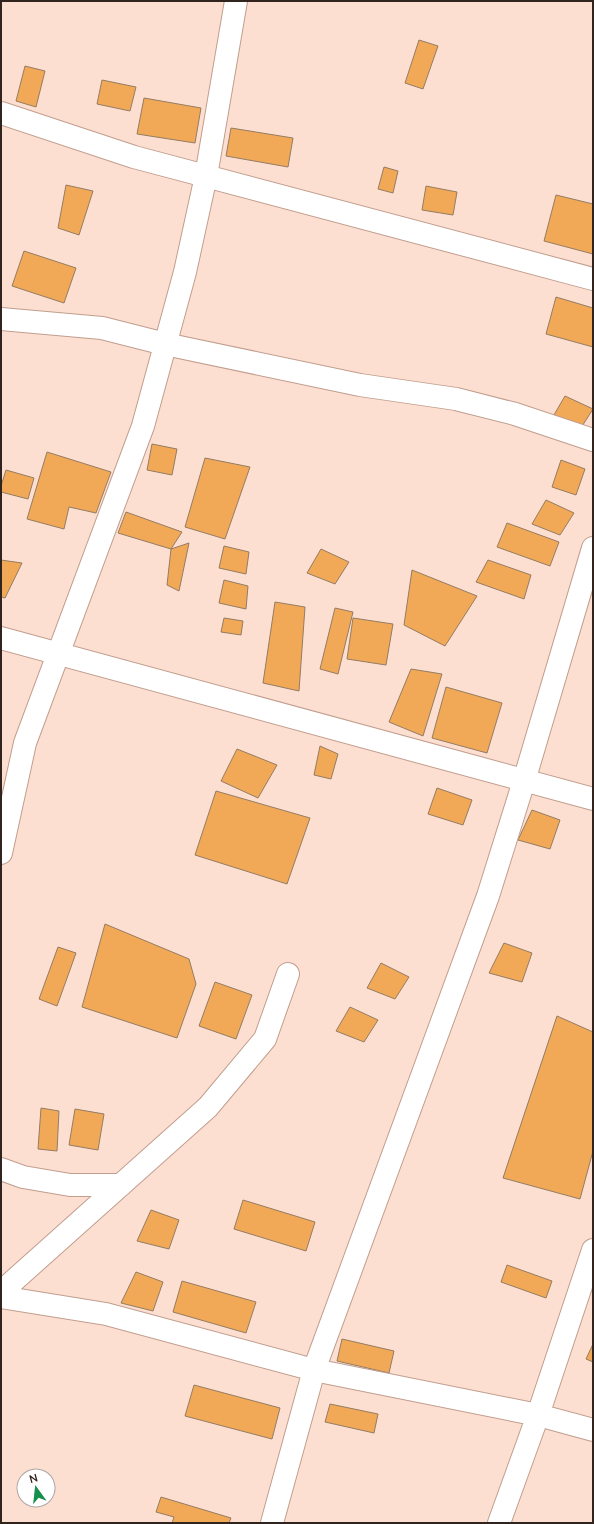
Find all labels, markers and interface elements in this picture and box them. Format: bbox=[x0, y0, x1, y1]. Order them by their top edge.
north arrow bbox=[16, 1468, 56, 1508]
text: N bbox=[28, 1471, 39, 1487]

